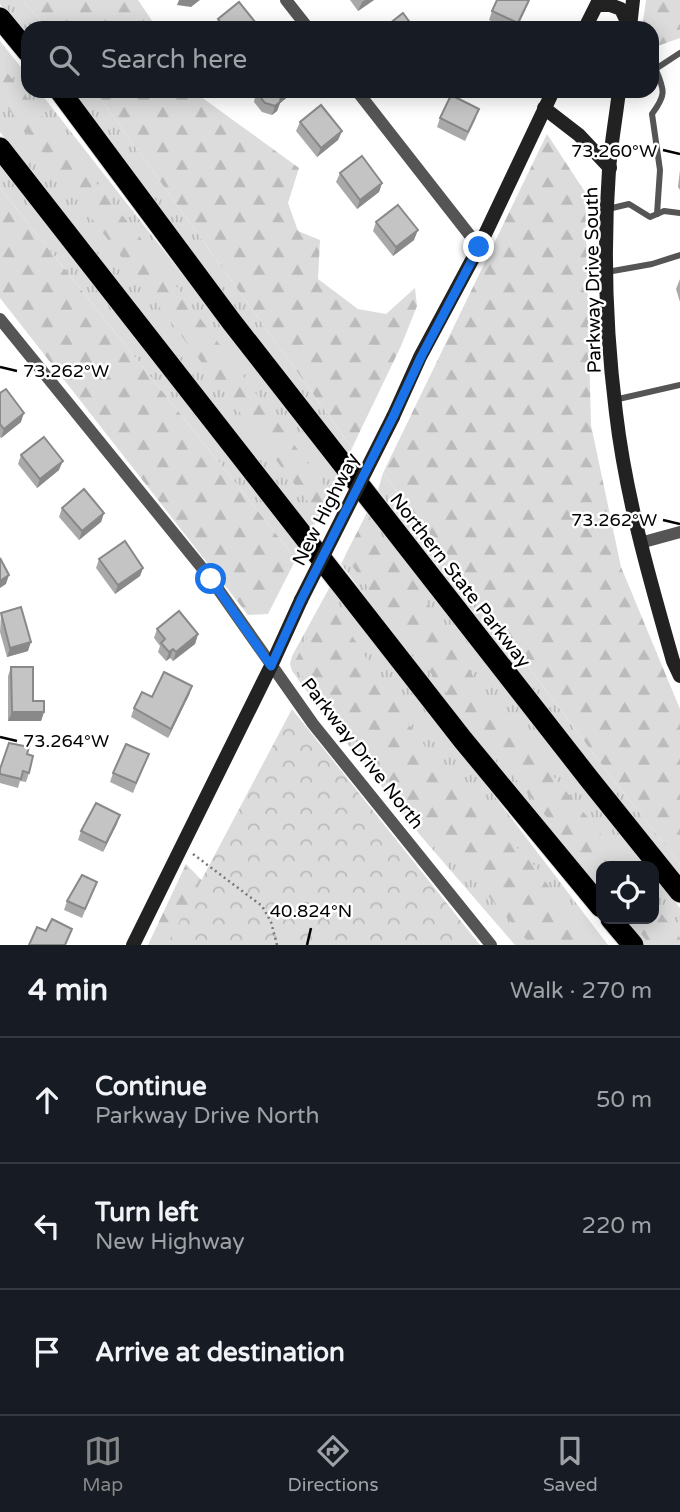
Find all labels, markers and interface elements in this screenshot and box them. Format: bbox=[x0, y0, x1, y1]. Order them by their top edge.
search box bbox=[21, 21, 659, 98]
icon: search bbox=[45, 41, 83, 79]
text: Search here bbox=[101, 44, 247, 75]
text: 73.260°W bbox=[571, 140, 657, 162]
street label: Parkway Drive South bbox=[580, 187, 606, 373]
route end bbox=[463, 231, 494, 262]
text: 73.262°W bbox=[23, 360, 109, 382]
street label: New Highway bbox=[288, 449, 364, 569]
street label: Northern State Parkway bbox=[385, 489, 535, 672]
text: 73.262°W bbox=[571, 509, 657, 531]
route start bbox=[195, 563, 226, 594]
street label: Parkway Drive North bbox=[296, 674, 428, 834]
text: 73.264°W bbox=[23, 730, 109, 752]
map controls bbox=[596, 861, 659, 924]
button: locate bbox=[596, 861, 659, 924]
text: 40.824°N bbox=[270, 900, 352, 922]
text: 4 min bbox=[28, 972, 108, 1009]
text: Walk · 270 m bbox=[510, 977, 652, 1005]
text: Continue bbox=[95, 1071, 207, 1102]
icon: ahead bbox=[28, 1081, 66, 1119]
text: 50 m bbox=[596, 1086, 652, 1114]
text: Parkway Drive North bbox=[95, 1102, 320, 1130]
text: Turn left bbox=[95, 1197, 198, 1228]
icon: left bbox=[28, 1207, 66, 1245]
text: 220 m bbox=[582, 1212, 652, 1240]
text: New Highway bbox=[95, 1228, 245, 1256]
icon: arrive bbox=[28, 1333, 66, 1371]
text: Arrive at destination bbox=[95, 1337, 345, 1368]
tab: Map bbox=[82, 1432, 123, 1496]
tab: Directions bbox=[288, 1432, 379, 1496]
tab: Saved bbox=[543, 1432, 598, 1496]

